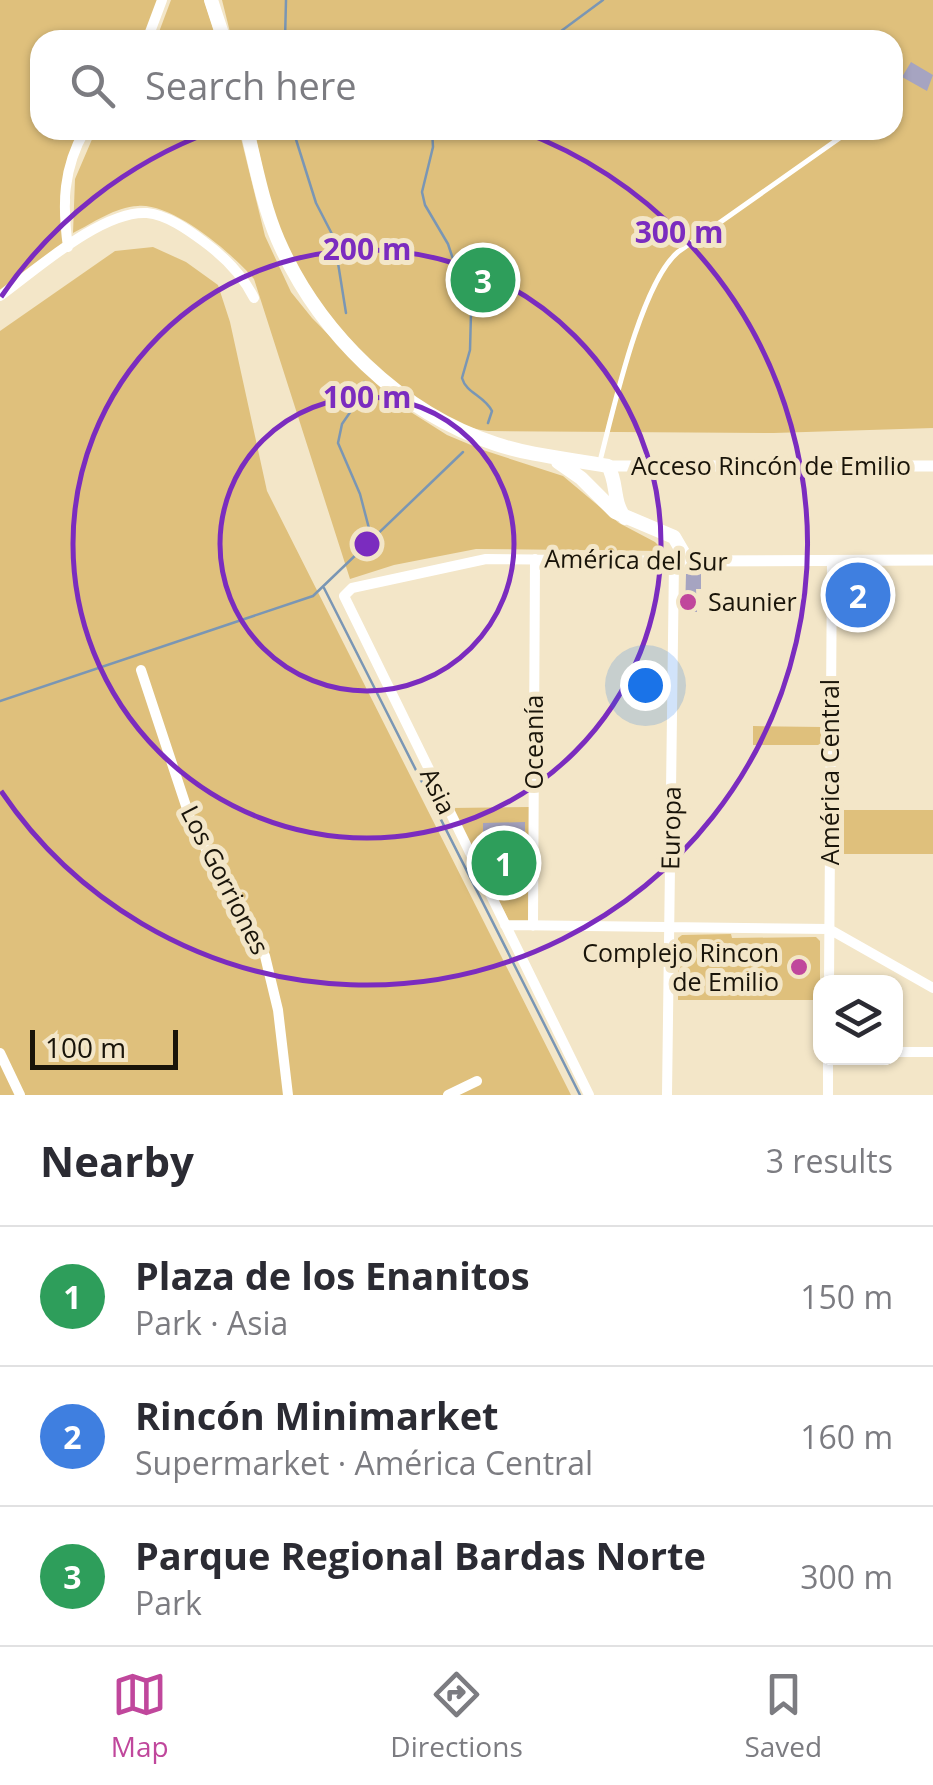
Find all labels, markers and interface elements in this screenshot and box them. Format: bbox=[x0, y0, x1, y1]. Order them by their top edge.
search box bbox=[30, 30, 903, 140]
icon: search bbox=[65, 58, 120, 113]
text: Search here bbox=[145, 59, 357, 111]
text: 300 m bbox=[635, 211, 723, 252]
text: 200 m bbox=[323, 228, 411, 269]
pin: 3 bbox=[450, 242, 516, 318]
text: 100 m bbox=[323, 376, 411, 417]
street label: Acceso Rincón de Emilio bbox=[631, 448, 911, 482]
centre of rings bbox=[349, 526, 385, 562]
street label: América del Sur bbox=[544, 540, 728, 578]
pin: 2 bbox=[826, 558, 890, 632]
place label: Saunier bbox=[708, 584, 797, 618]
marker: Saunier bbox=[677, 591, 699, 613]
your location bbox=[620, 660, 671, 711]
street label: América Central bbox=[812, 679, 846, 865]
street label: Oceanía bbox=[516, 695, 550, 789]
street label: Asia bbox=[413, 762, 465, 820]
street label: Europa bbox=[652, 786, 688, 870]
street label: Los Gorriones bbox=[174, 799, 278, 960]
pin: 1 bbox=[472, 826, 536, 900]
place label: Complejo Rincon de Emilio bbox=[582, 935, 779, 998]
marker: Complejo Rincon de Emilio bbox=[788, 956, 810, 978]
map controls bbox=[813, 975, 903, 1065]
button: layers bbox=[813, 975, 903, 1065]
scale bar bbox=[30, 1025, 178, 1070]
text: 100 m bbox=[45, 1028, 126, 1066]
text: Nearby bbox=[40, 1132, 194, 1189]
text: 3 results bbox=[766, 1139, 893, 1182]
text: Plaza de los Enanitos bbox=[135, 1249, 530, 1301]
text: 1 bbox=[63, 1275, 82, 1318]
text: 150 m bbox=[800, 1275, 893, 1318]
text: Park · Asia bbox=[135, 1301, 288, 1344]
text: Rincón Minimarket bbox=[135, 1389, 499, 1441]
text: 2 bbox=[63, 1415, 82, 1458]
text: 160 m bbox=[800, 1415, 893, 1458]
text: Supermarket · América Central bbox=[135, 1441, 593, 1484]
text: Parque Regional Bardas Norte bbox=[135, 1529, 706, 1581]
text: 3 bbox=[63, 1555, 82, 1598]
text: 300 m bbox=[800, 1555, 893, 1598]
text: Park bbox=[135, 1581, 202, 1624]
tab: Map bbox=[111, 1667, 169, 1765]
tab: Directions bbox=[390, 1667, 523, 1765]
tab: Saved bbox=[744, 1667, 822, 1765]

